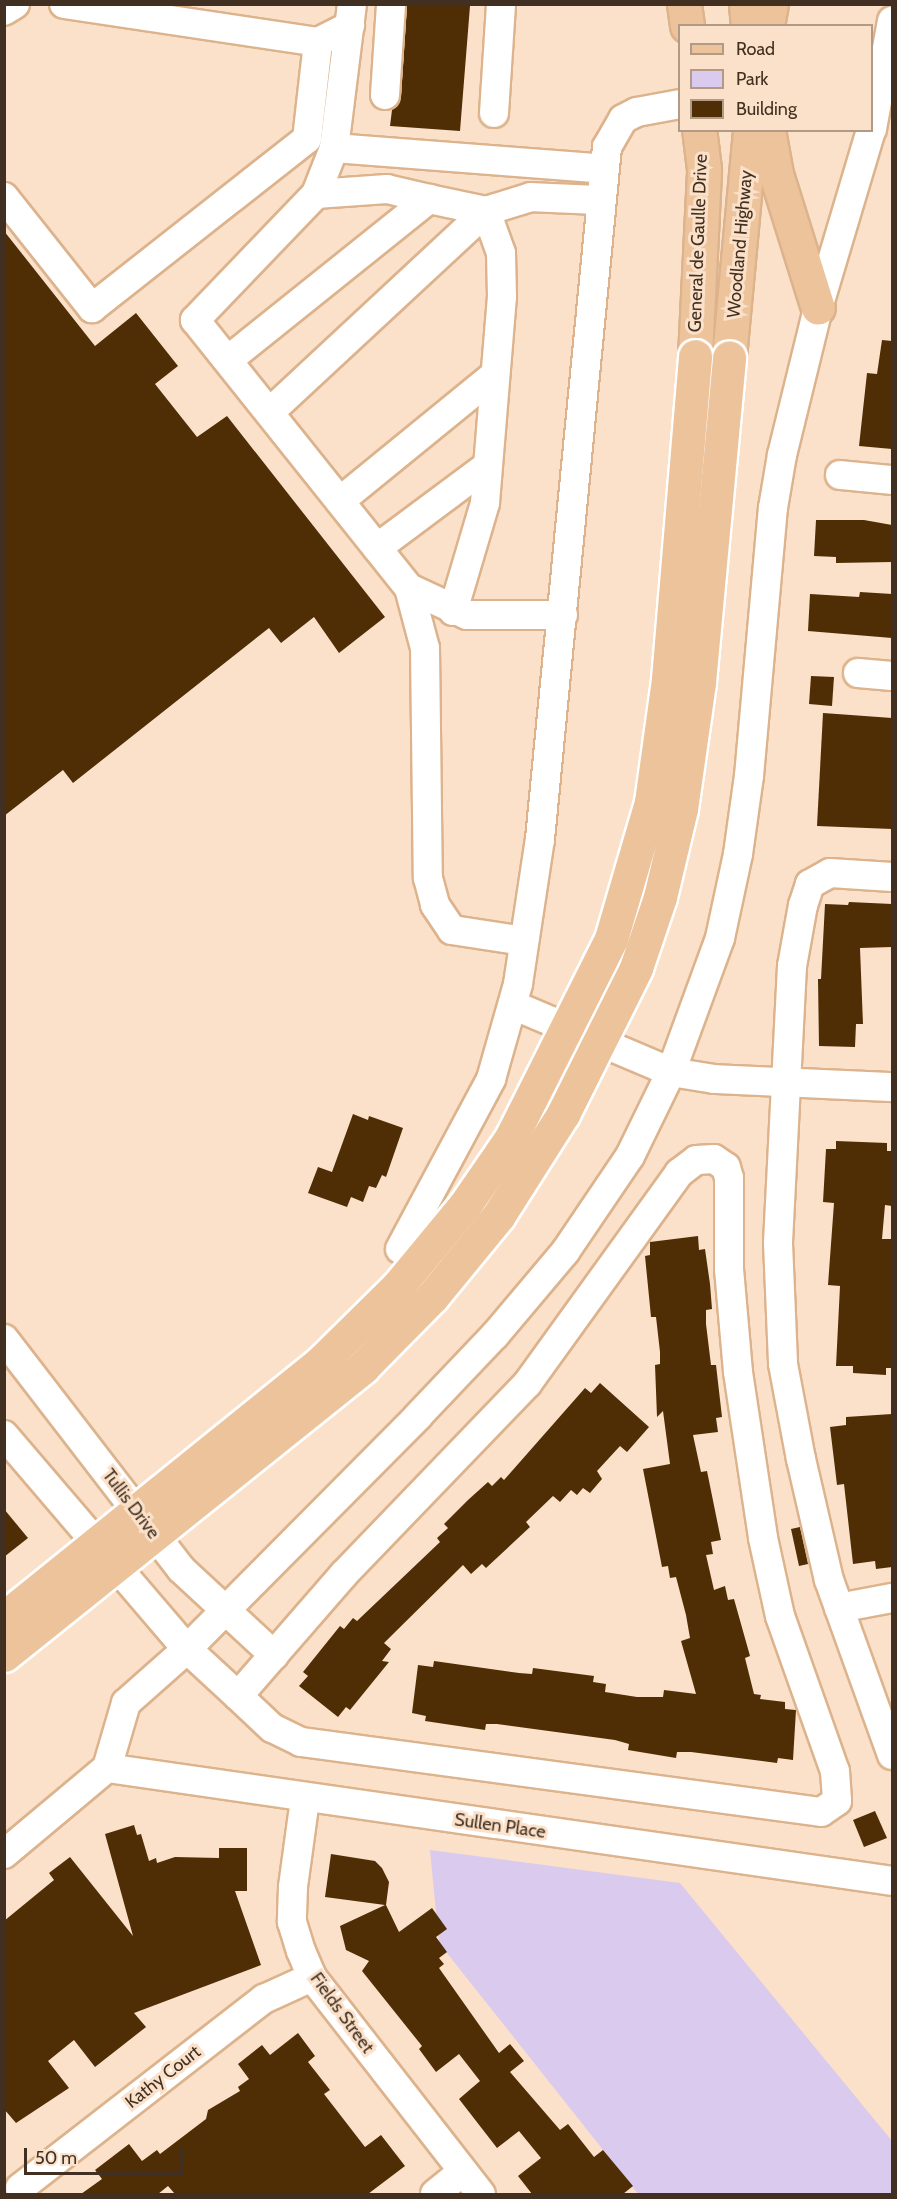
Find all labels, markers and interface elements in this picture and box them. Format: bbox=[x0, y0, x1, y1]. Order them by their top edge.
legend bbox=[678, 24, 873, 132]
text: Road bbox=[736, 38, 775, 60]
text: Park bbox=[736, 68, 768, 90]
text: Building bbox=[736, 98, 797, 120]
street label: General de Gaulle Drive bbox=[684, 153, 712, 333]
street label: Woodland Highway bbox=[723, 169, 757, 319]
street label: Tullis Drive bbox=[98, 1465, 164, 1543]
street label: Sullen Place bbox=[453, 1809, 547, 1843]
street label: Fields Street bbox=[306, 1969, 378, 2057]
street label: Kathy Court bbox=[121, 2041, 205, 2113]
scale bar bbox=[27, 2136, 186, 2174]
text: 50 m bbox=[35, 2147, 77, 2169]

